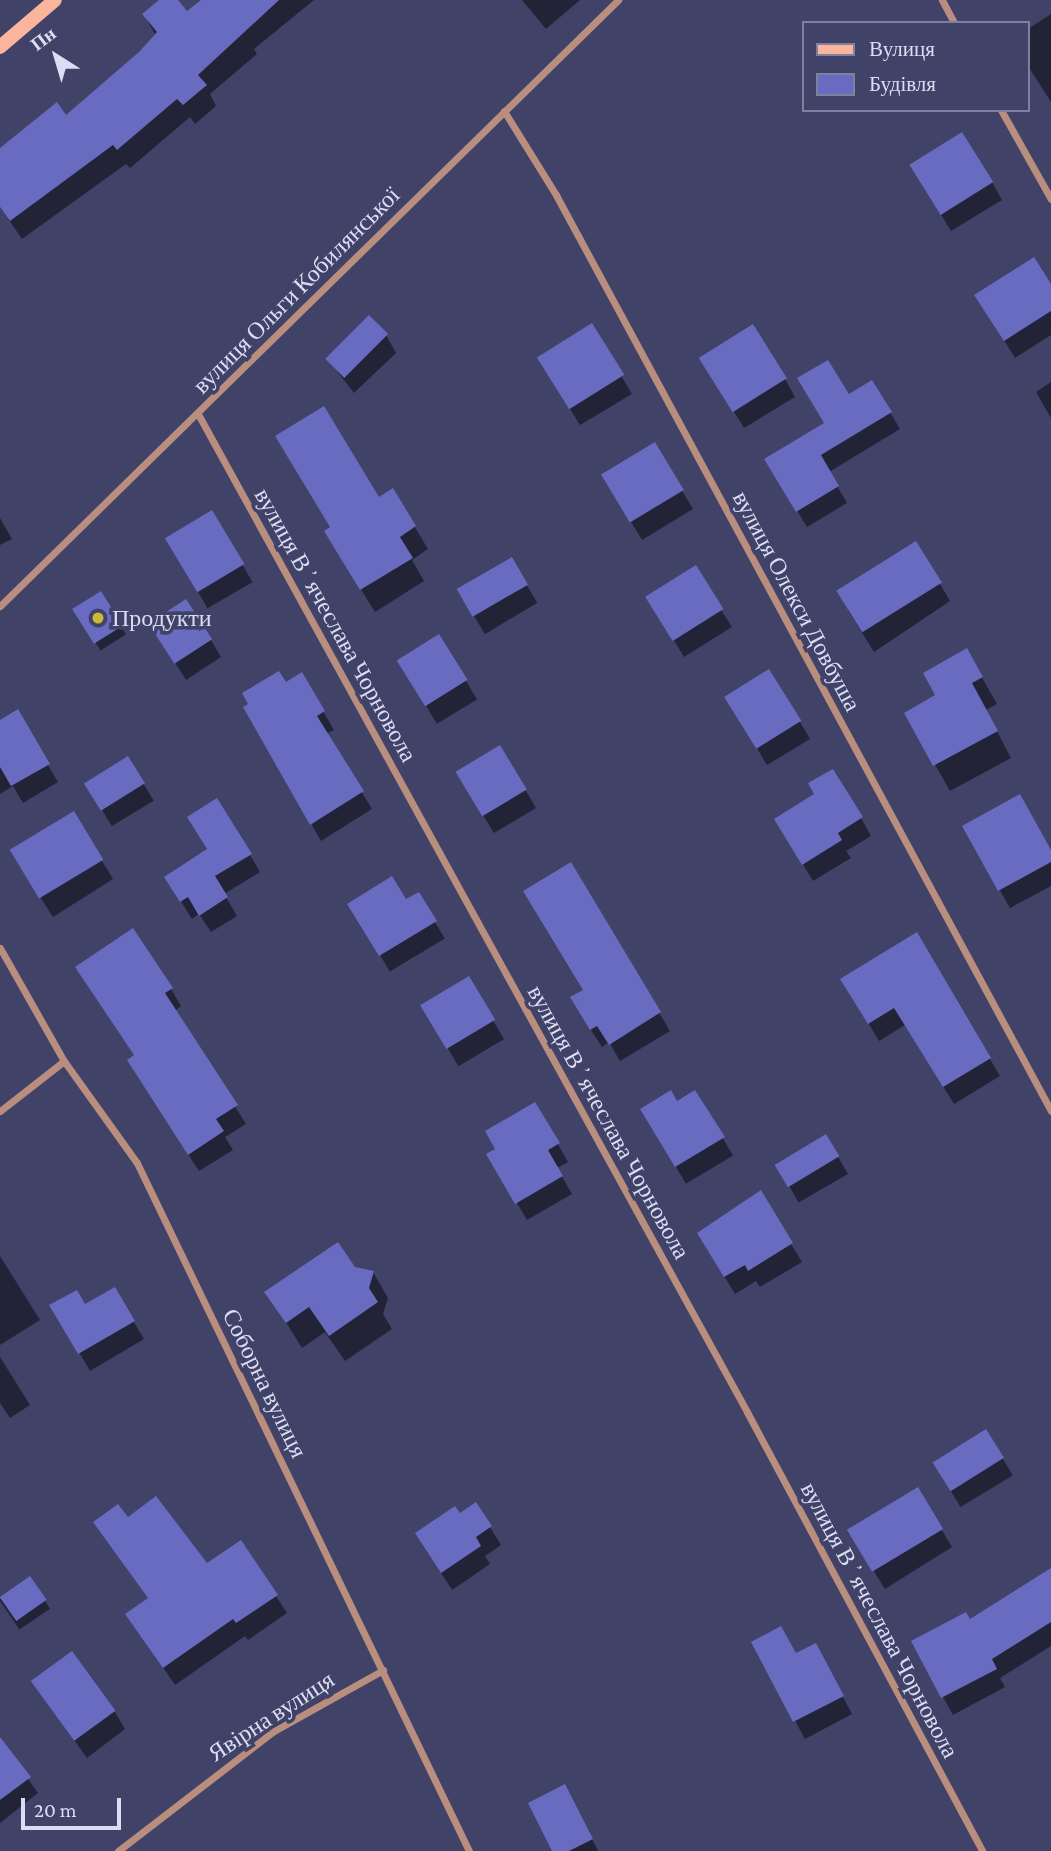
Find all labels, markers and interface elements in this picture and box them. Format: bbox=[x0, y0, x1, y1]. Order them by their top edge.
north arrow bbox=[21, 21, 91, 91]
legend bbox=[802, 21, 1030, 112]
text: Пн bbox=[26, 23, 60, 55]
text: Вулиця bbox=[869, 37, 935, 61]
text: Будівля bbox=[869, 72, 936, 96]
street label: вулиця Ольги Кобилянської bbox=[187, 181, 405, 399]
street label: вулиця Вʼячеслава Чорновола bbox=[249, 483, 423, 767]
street label: вулиця Олекси Довбуша bbox=[727, 486, 867, 716]
place label: Продукти bbox=[112, 604, 212, 632]
marker: Продукти bbox=[90, 610, 106, 626]
street label: вулиця Вʼячеслава Чорновола bbox=[522, 980, 696, 1264]
street label: Соборна вулиця bbox=[216, 1304, 314, 1462]
street label: вулиця Вʼячеслава Чорновола bbox=[795, 1477, 965, 1763]
street label: Явірна вулиця bbox=[203, 1665, 339, 1767]
scale bar bbox=[24, 1784, 124, 1828]
text: 20 m bbox=[34, 1798, 77, 1822]

